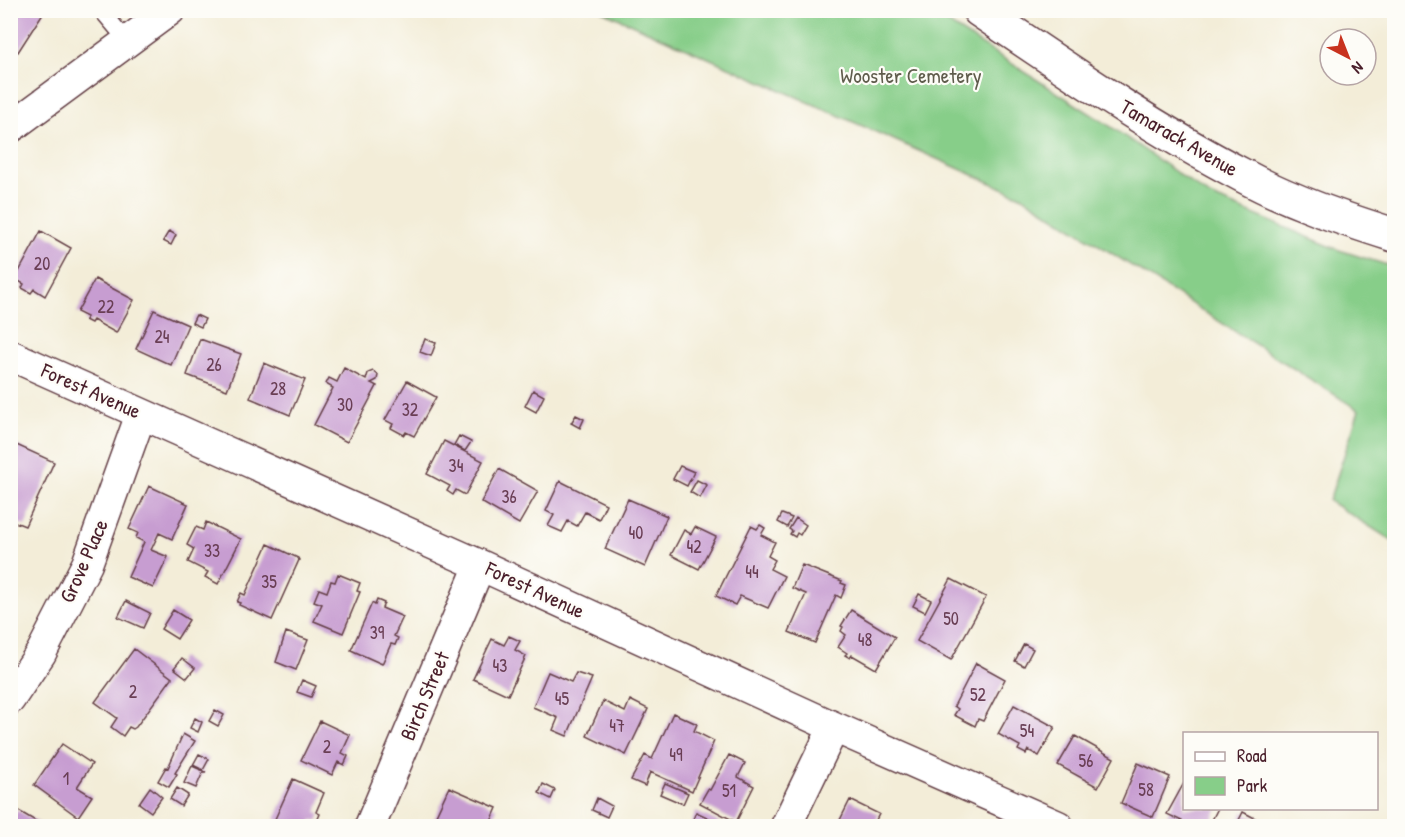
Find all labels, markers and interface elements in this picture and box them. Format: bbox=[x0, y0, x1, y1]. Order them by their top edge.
north arrow bbox=[1318, 27, 1378, 87]
text: N bbox=[1347, 57, 1369, 79]
park label: Wooster Cemetery bbox=[840, 61, 982, 90]
street label: Tamarack Avenue bbox=[1115, 92, 1244, 183]
house number: 20 bbox=[34, 251, 50, 276]
house number: 22 bbox=[98, 294, 115, 319]
house number: 24 bbox=[154, 324, 170, 349]
house number: 26 bbox=[206, 352, 222, 377]
street label: Forest Avenue bbox=[36, 355, 146, 425]
house number: 28 bbox=[270, 376, 286, 401]
house number: 30 bbox=[337, 392, 353, 417]
house number: 32 bbox=[402, 397, 419, 422]
house number: 34 bbox=[449, 453, 464, 478]
house number: 36 bbox=[501, 484, 517, 509]
street label: Grove Place bbox=[52, 514, 115, 607]
house number: 40 bbox=[629, 520, 643, 545]
house number: 42 bbox=[686, 534, 702, 559]
house number: 33 bbox=[204, 538, 220, 563]
street label: Forest Avenue bbox=[480, 554, 589, 625]
house number: 44 bbox=[745, 559, 759, 584]
house number: 35 bbox=[261, 569, 277, 594]
house number: 50 bbox=[943, 606, 959, 631]
house number: 39 bbox=[370, 620, 385, 645]
house number: 48 bbox=[858, 627, 872, 652]
street label: Birch Street bbox=[393, 646, 457, 745]
house number: 43 bbox=[493, 653, 507, 678]
house number: 2 bbox=[129, 679, 138, 704]
house number: 52 bbox=[970, 682, 987, 707]
house number: 45 bbox=[555, 686, 570, 711]
house number: 47 bbox=[609, 713, 625, 738]
house number: 54 bbox=[1020, 718, 1034, 743]
legend bbox=[1183, 732, 1378, 810]
house number: 2 bbox=[323, 734, 332, 759]
house number: 49 bbox=[669, 742, 683, 767]
text: Road bbox=[1237, 743, 1267, 768]
house number: 56 bbox=[1079, 748, 1093, 773]
house number: 1 bbox=[63, 766, 69, 791]
text: Park bbox=[1237, 773, 1268, 798]
house number: 58 bbox=[1138, 777, 1154, 802]
house number: 51 bbox=[722, 778, 736, 803]

